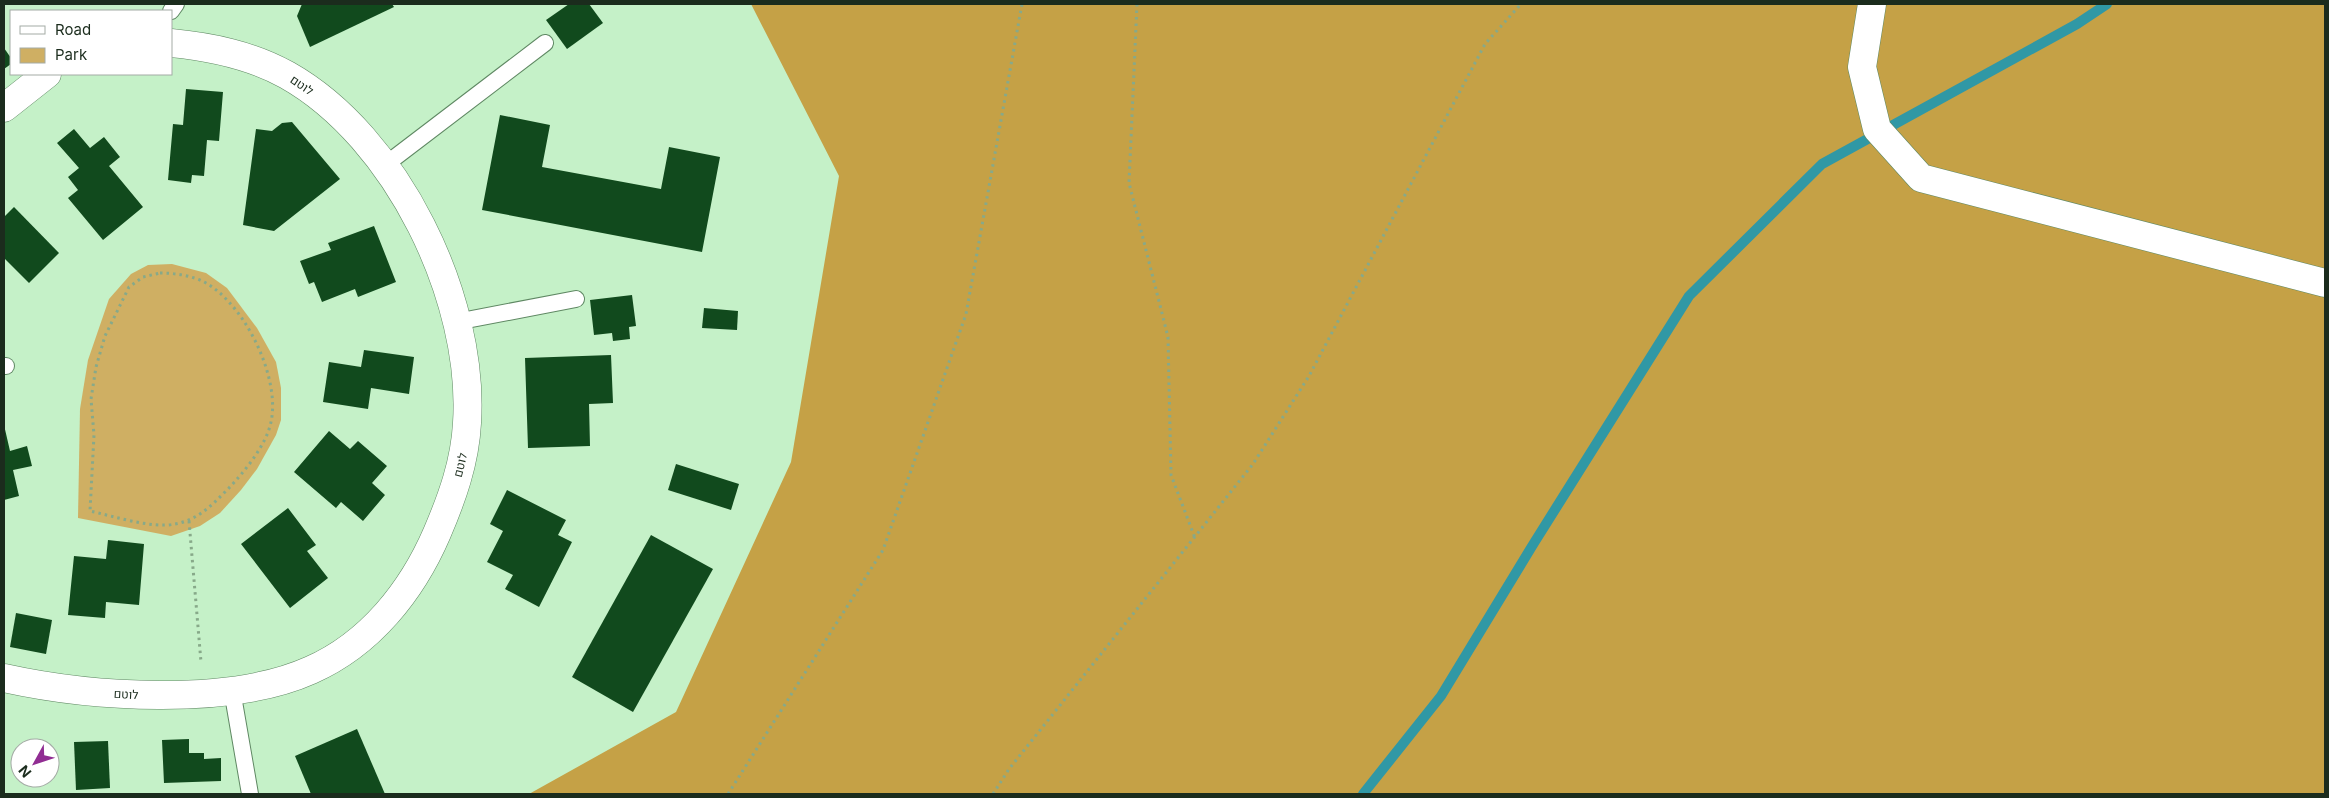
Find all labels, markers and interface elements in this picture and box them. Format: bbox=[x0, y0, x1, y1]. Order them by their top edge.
legend bbox=[10, 10, 172, 75]
text: Road bbox=[55, 20, 91, 39]
text: Park bbox=[55, 45, 88, 64]
street label: לוטם bbox=[288, 72, 316, 98]
street label: לוטם bbox=[450, 451, 470, 479]
street label: לוטם bbox=[113, 686, 139, 702]
north arrow bbox=[10, 738, 60, 788]
text: N bbox=[15, 762, 35, 781]

